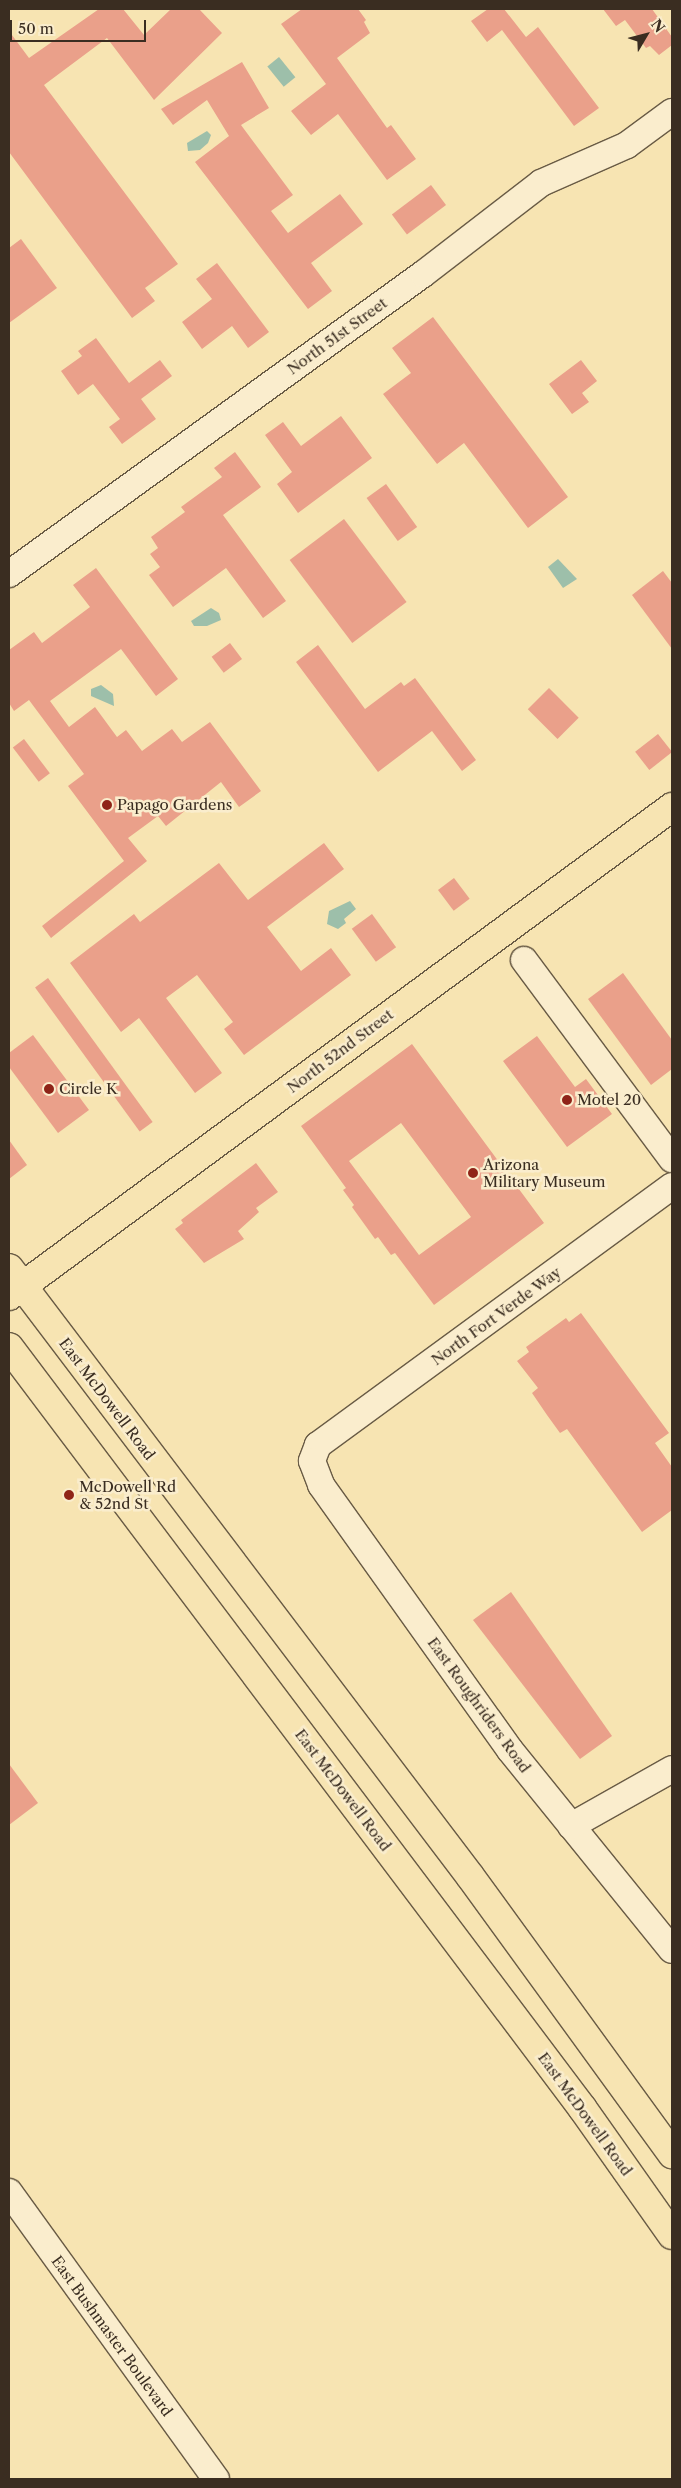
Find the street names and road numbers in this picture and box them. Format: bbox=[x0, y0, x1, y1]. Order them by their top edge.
street label: North 51st Street bbox=[284, 294, 390, 378]
street label: North 52nd Street bbox=[283, 1005, 397, 1097]
street label: North Fort Verde Way bbox=[427, 1263, 565, 1369]
street label: East McDowell Road bbox=[55, 1334, 159, 1464]
street label: East Roughriders Road bbox=[424, 1634, 534, 1776]
street label: East McDowell Road bbox=[291, 1725, 395, 1855]
street label: East McDowell Road bbox=[534, 2049, 636, 2179]
street label: East Bushmaster Boulevard bbox=[48, 2252, 176, 2420]

